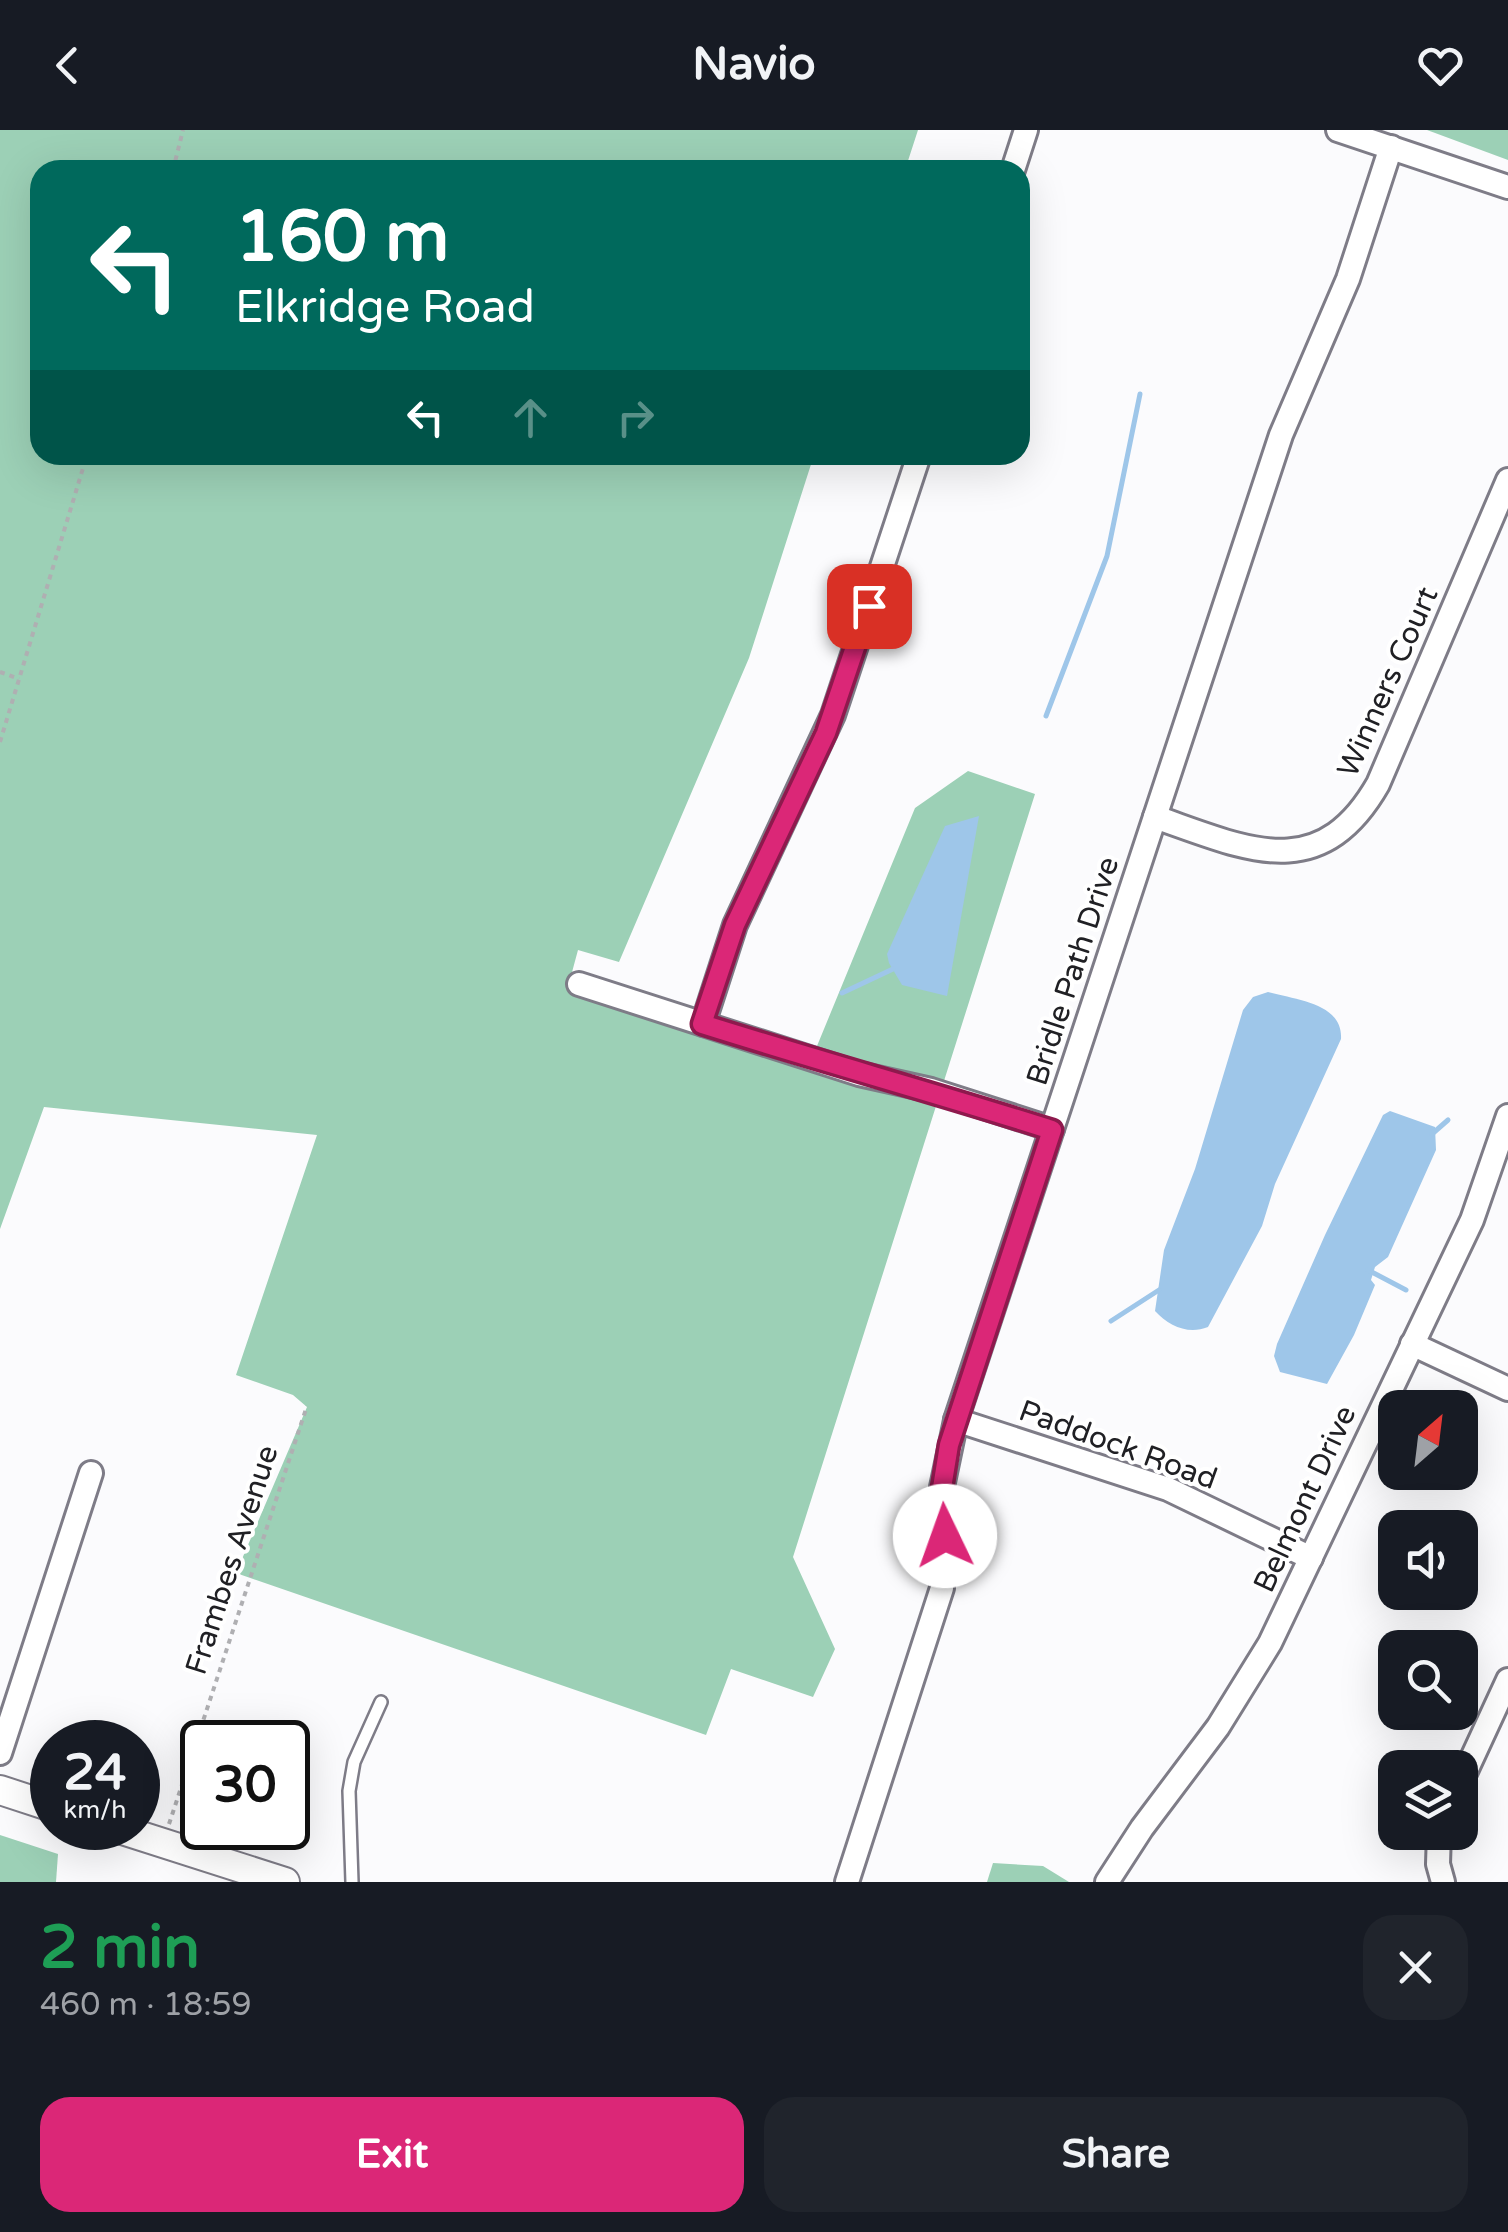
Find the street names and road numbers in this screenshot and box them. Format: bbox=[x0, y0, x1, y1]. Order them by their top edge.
street label: Winners Court bbox=[1330, 581, 1446, 783]
street label: Bridle Path Drive bbox=[1019, 852, 1127, 1090]
street label: Paddock Road bbox=[1014, 1392, 1222, 1498]
street label: Belmont Drive bbox=[1246, 1400, 1364, 1598]
street label: Frambes Avenue bbox=[178, 1441, 286, 1679]

